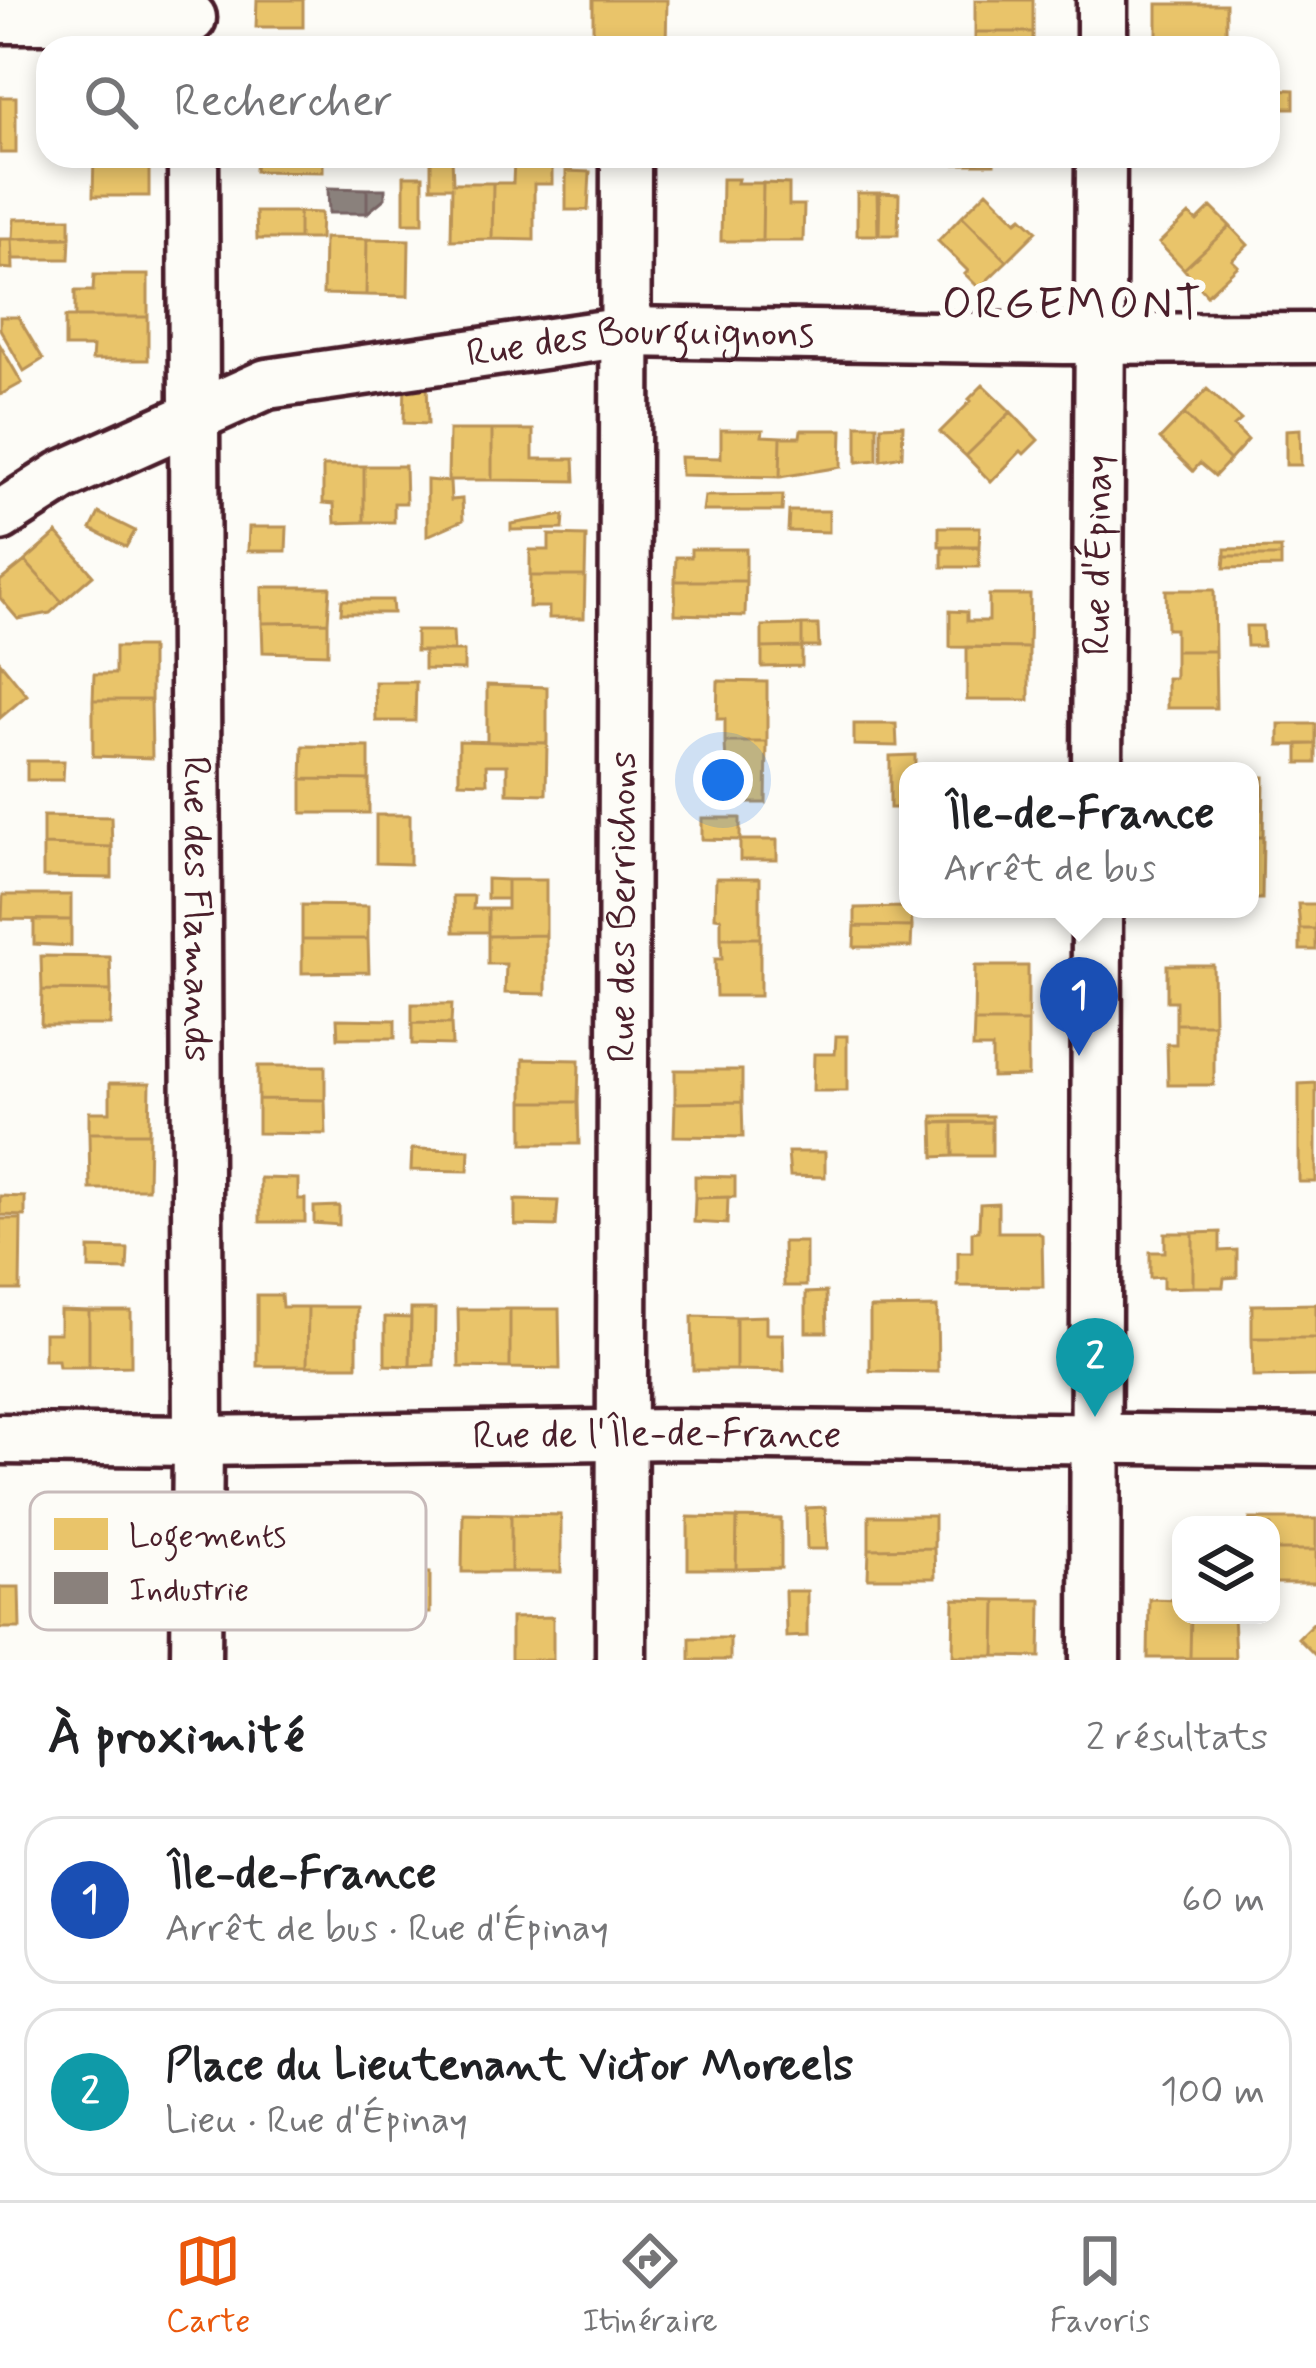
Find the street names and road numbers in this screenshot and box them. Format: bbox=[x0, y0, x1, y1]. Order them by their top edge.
street label: Rue des Bourguignons bbox=[463, 306, 815, 380]
street label: Rue d'Épinay bbox=[1072, 454, 1125, 656]
street label: Rue des Berrichons bbox=[597, 751, 650, 1063]
street label: Rue des Flamands bbox=[170, 756, 222, 1062]
street label: Rue de l'Île-de-France bbox=[472, 1408, 842, 1462]

